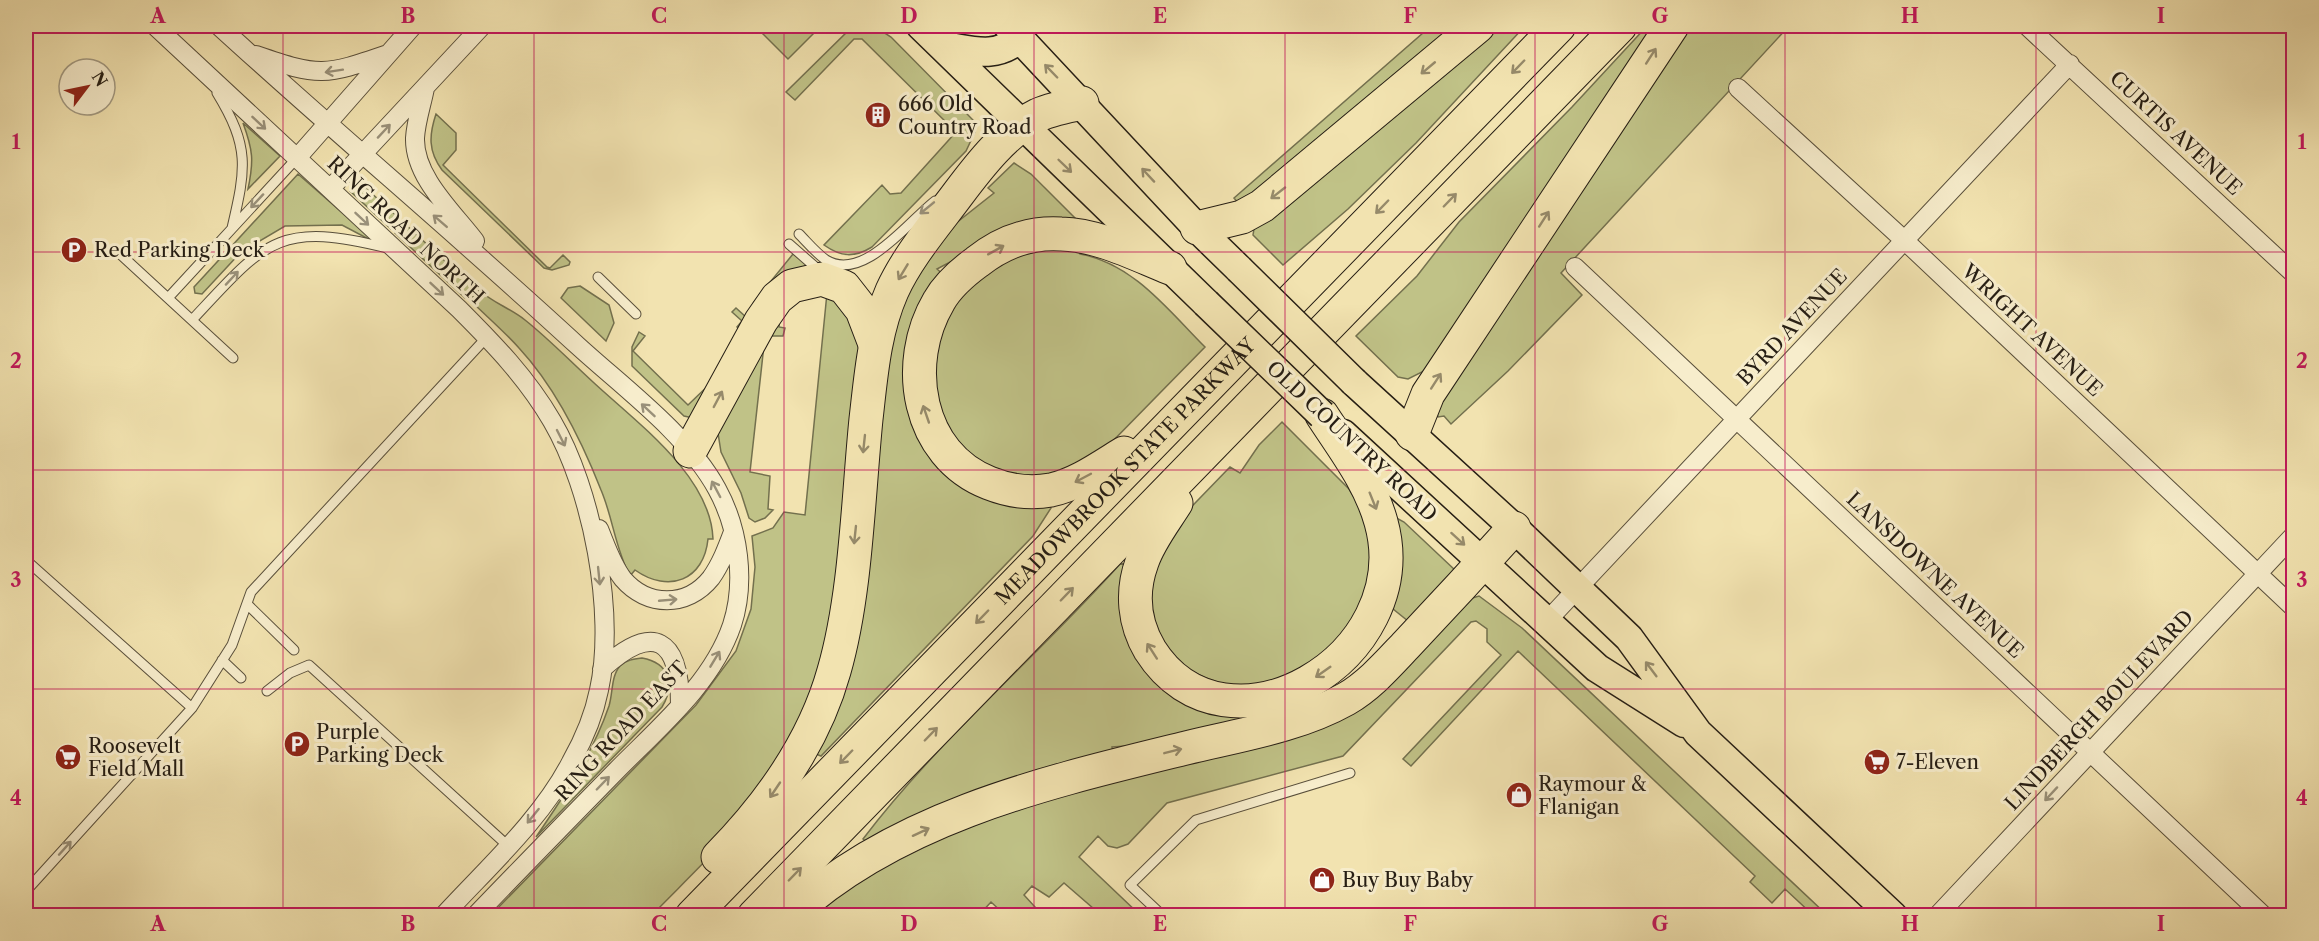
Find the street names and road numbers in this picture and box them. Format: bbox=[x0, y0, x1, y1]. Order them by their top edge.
street label: CURTIS AVENUE bbox=[2105, 66, 2247, 200]
street label: RING ROAD NORTH bbox=[323, 151, 489, 309]
street label: WRIGHT AVENUE bbox=[1956, 258, 2107, 401]
street label: BYRD AVENUE bbox=[1732, 264, 1852, 390]
street label: MEADOWBROOK STATE PARKWAY bbox=[990, 332, 1261, 609]
street label: OLD COUNTRY ROAD bbox=[1262, 356, 1442, 526]
street label: LANSDOWNE AVENUE bbox=[1842, 487, 2028, 663]
street label: LINDBERGH BOULEVARD bbox=[2000, 605, 2198, 815]
street label: RING ROAD EAST bbox=[550, 656, 692, 806]

